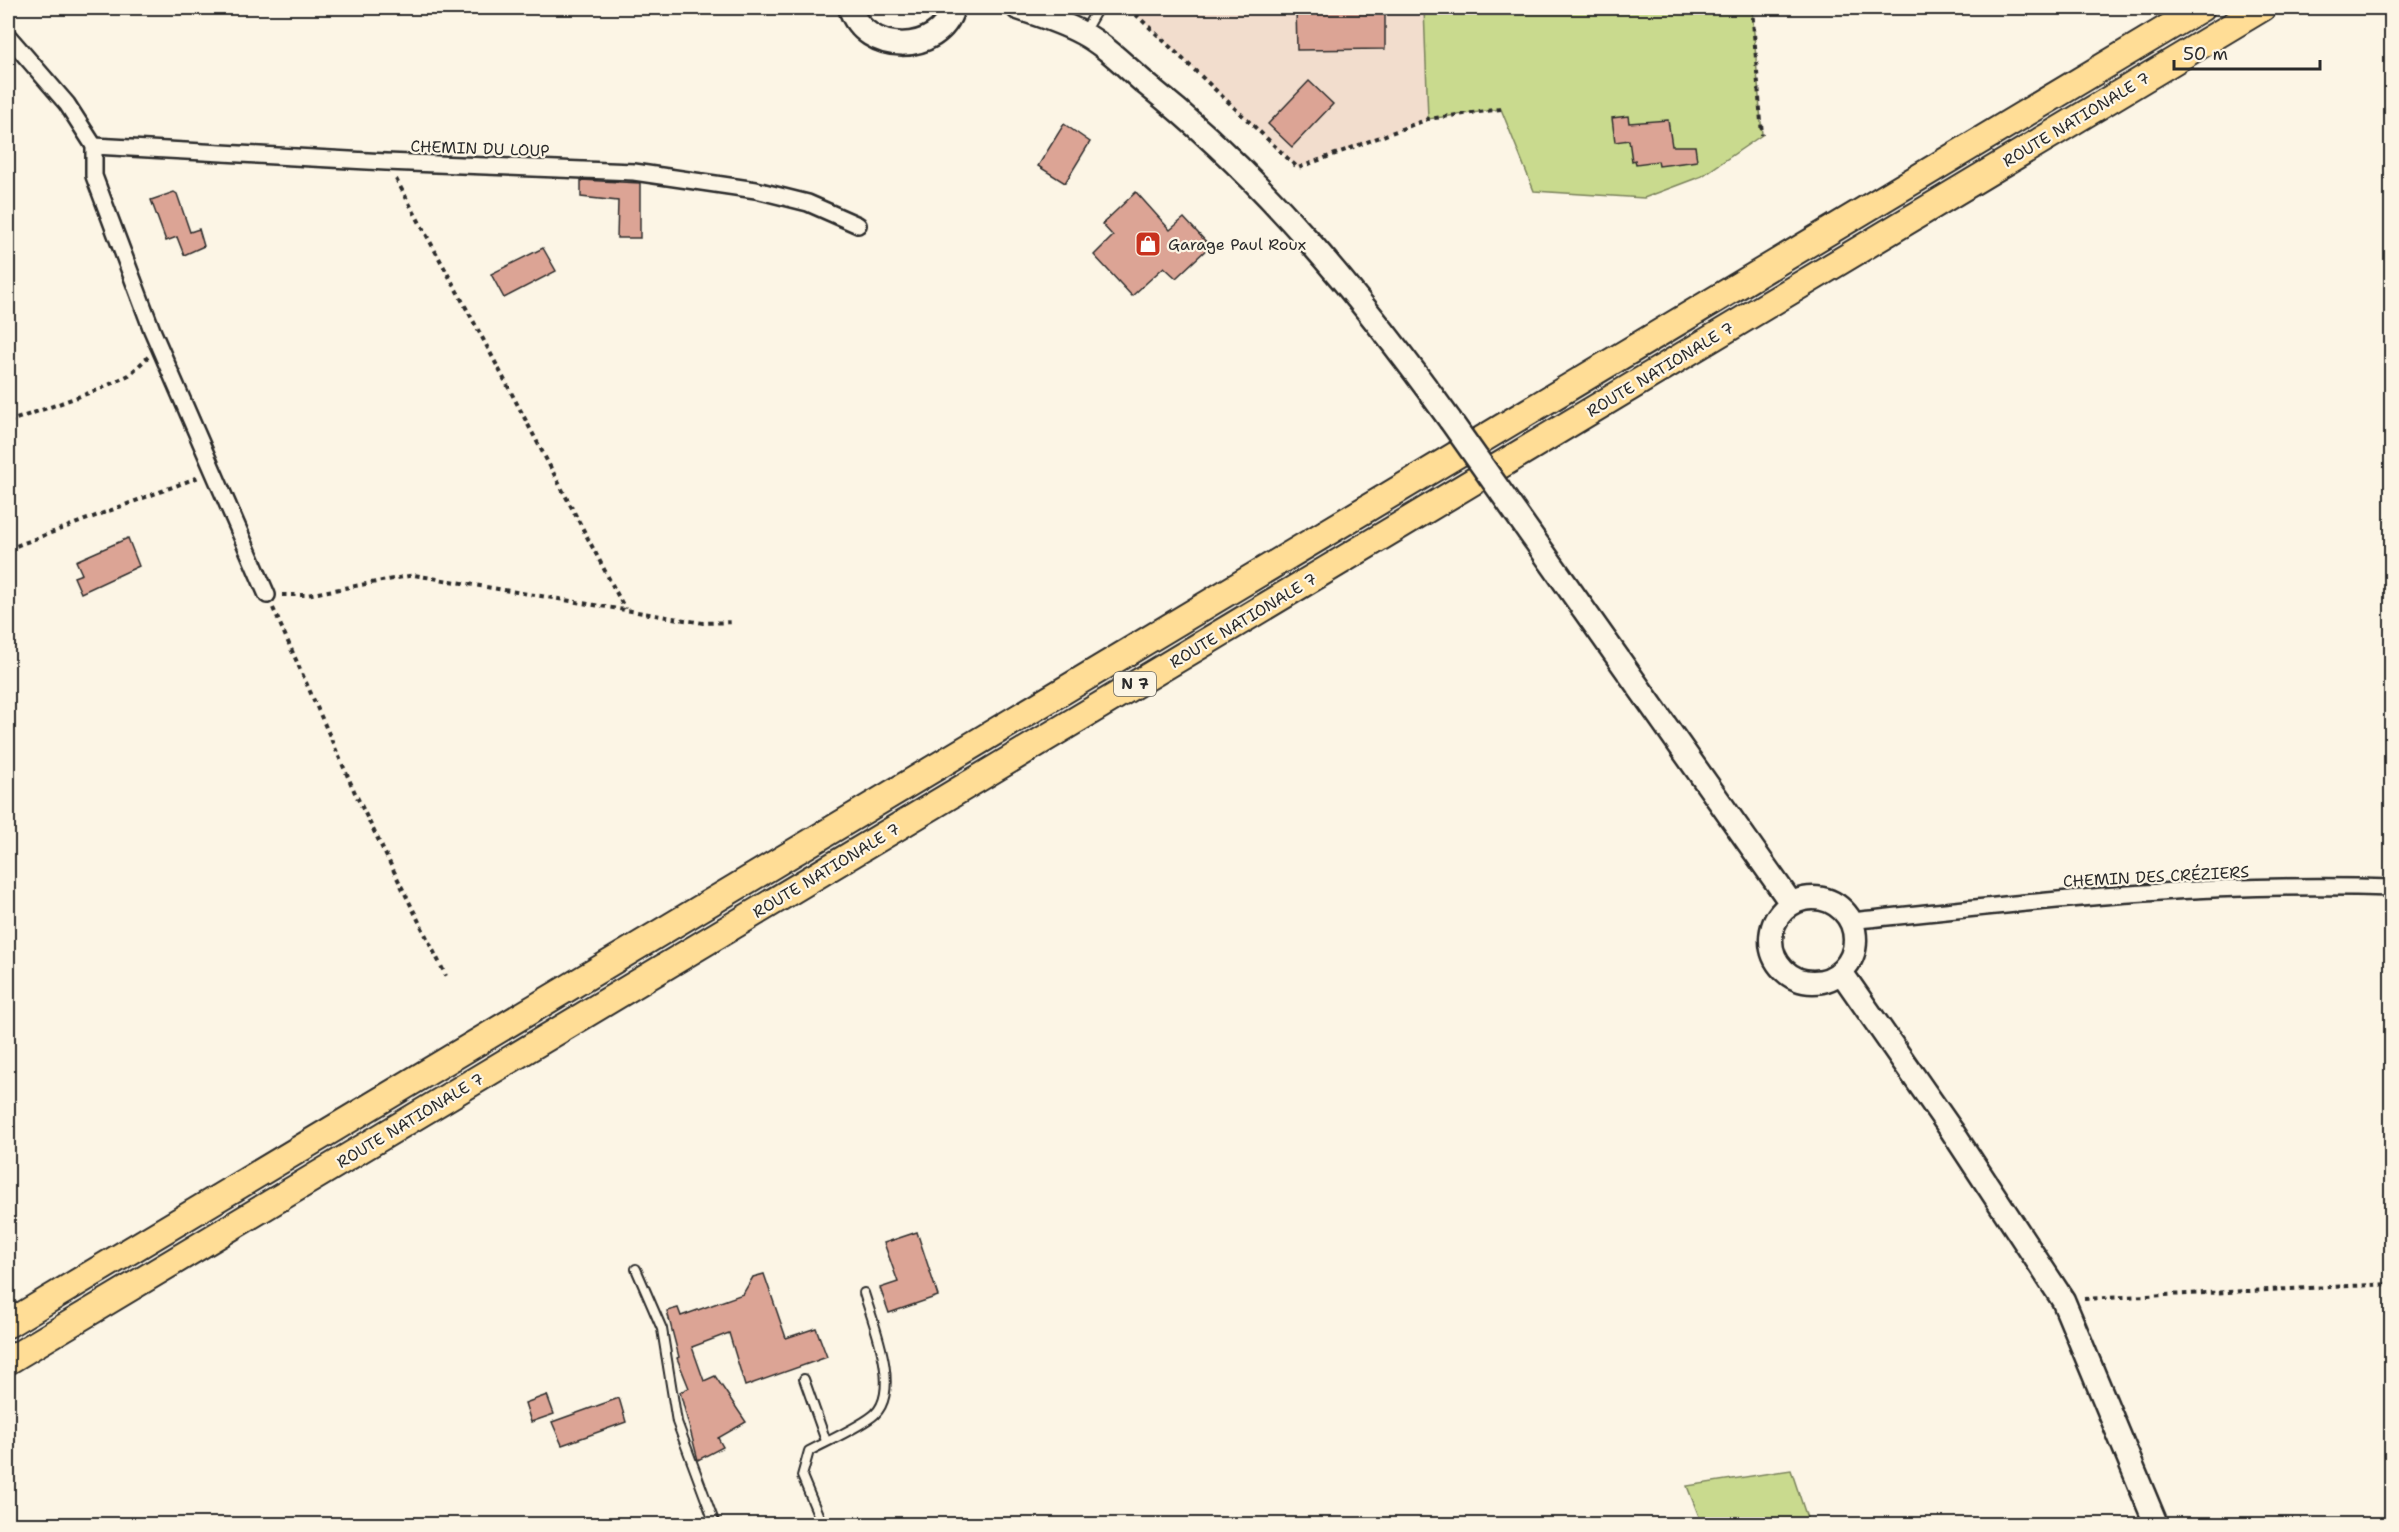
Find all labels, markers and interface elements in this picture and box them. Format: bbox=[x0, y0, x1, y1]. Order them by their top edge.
scale bar bbox=[2174, 33, 2320, 71]
text: 50 m bbox=[2183, 42, 2228, 66]
street label: ROUTE NATIONALE 7 bbox=[1999, 67, 2154, 172]
street label: CHEMIN DU LOUP bbox=[410, 136, 550, 161]
shop icon: Garage Paul Roux bbox=[1133, 229, 1163, 259]
place label: Garage Paul Roux bbox=[1168, 234, 1306, 255]
street label: ROUTE NATIONALE 7 bbox=[1583, 317, 1738, 422]
street label: ROUTE NATIONALE 7 bbox=[1166, 568, 1321, 673]
road number: N 7 bbox=[1114, 672, 1156, 696]
street label: ROUTE NATIONALE 7 bbox=[749, 818, 904, 923]
street label: CHEMIN DES CRÉZIERS bbox=[2062, 861, 2250, 892]
street label: ROUTE NATIONALE 7 bbox=[333, 1068, 488, 1173]

